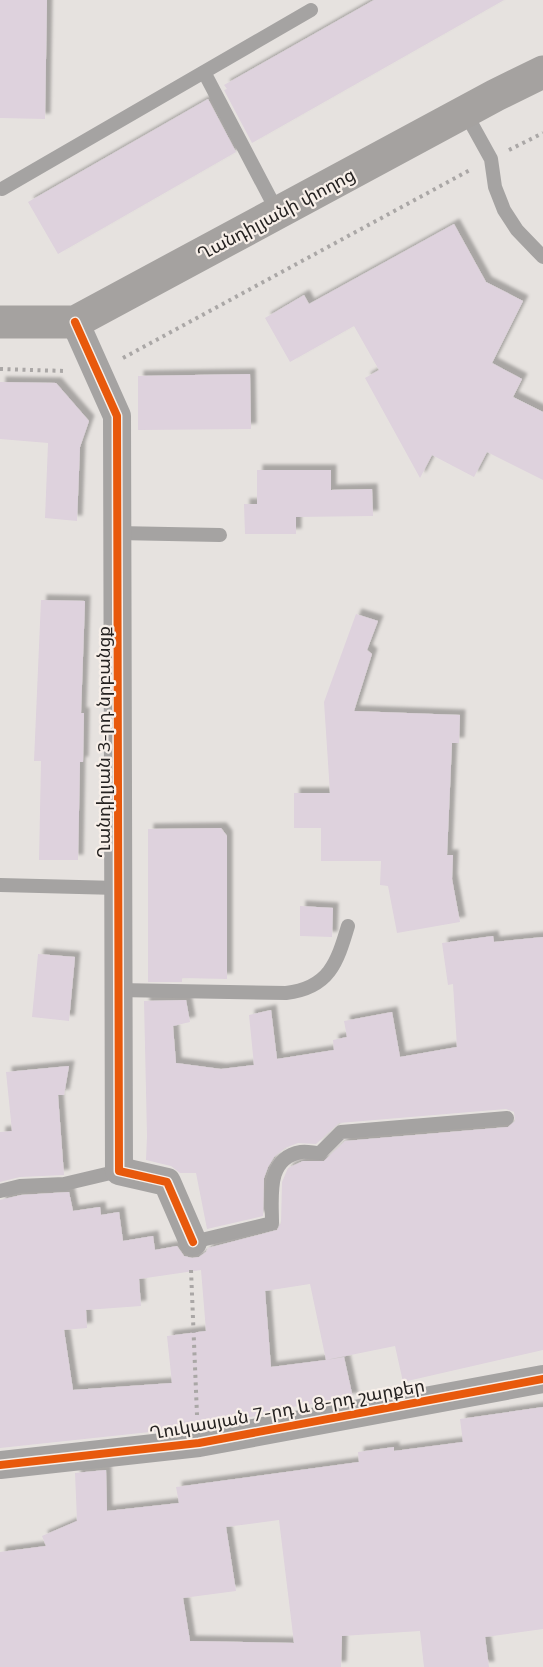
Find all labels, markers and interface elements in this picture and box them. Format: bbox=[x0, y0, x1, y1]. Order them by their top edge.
street label: Ղանդիլյանի փողոց bbox=[193, 163, 359, 265]
street label: Ղանդիլյան 3-րդ նրբանցք bbox=[92, 626, 115, 858]
street label: Ղուկասյան 7-րդ և 8-րդ շարքեր bbox=[148, 1373, 426, 1445]

